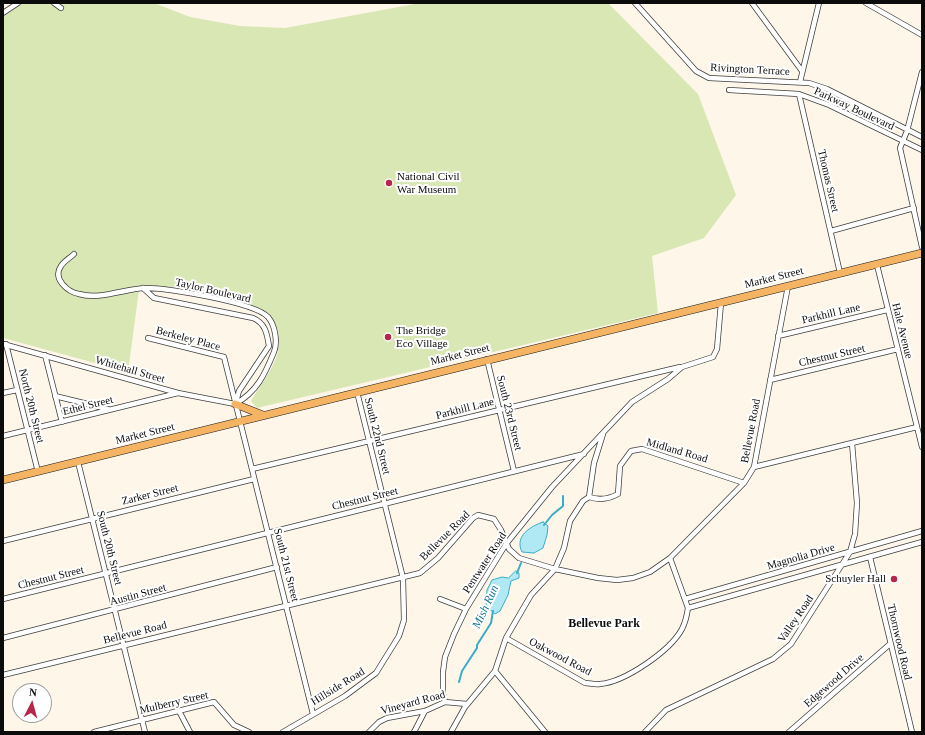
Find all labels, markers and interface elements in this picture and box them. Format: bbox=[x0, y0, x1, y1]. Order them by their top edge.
street label: Rivington Terrace bbox=[710, 61, 790, 79]
street label: Parkway Boulevard bbox=[812, 85, 896, 133]
street label: Thomas Street bbox=[814, 148, 842, 214]
place label: National Civil War Museum bbox=[397, 170, 460, 196]
marker: National Civil War Museum bbox=[384, 178, 394, 188]
street label: Market Street bbox=[743, 264, 805, 292]
street label: Taylor Boulevard bbox=[174, 276, 252, 306]
street label: Parkhill Lane bbox=[800, 301, 862, 327]
street label: Hale Avenue bbox=[889, 302, 915, 360]
street label: Berkeley Place bbox=[154, 324, 222, 354]
place label: The Bridge Eco Village bbox=[396, 324, 448, 350]
marker: The Bridge Eco Village bbox=[383, 332, 393, 342]
street label: Market Street bbox=[429, 341, 491, 369]
street label: Chestnut Street bbox=[798, 342, 866, 370]
street label: Whitehall Street bbox=[94, 354, 166, 386]
street label: North 20th Street bbox=[15, 367, 47, 445]
street label: South 23rd Street bbox=[493, 374, 525, 452]
street label: Ethel Street bbox=[61, 393, 115, 419]
street label: Parkhill Lane bbox=[435, 395, 495, 423]
street label: South 22nd Street bbox=[361, 396, 393, 476]
street label: Bellevue Road bbox=[738, 398, 764, 464]
street label: Market Street bbox=[114, 420, 176, 448]
street label: Midland Road bbox=[645, 436, 709, 466]
street label: Zarker Street bbox=[120, 482, 180, 508]
street label: Chestnut Street bbox=[331, 484, 399, 514]
street label: Bellevue Road bbox=[417, 508, 473, 564]
street label: South 20th Street bbox=[93, 509, 125, 587]
street label: South 21st Street bbox=[271, 527, 301, 603]
street label: Pentwater Road bbox=[460, 530, 510, 596]
street label: Magnolia Drive bbox=[766, 541, 836, 573]
street label: Chestnut Street bbox=[17, 563, 85, 593]
place label: Schuyler Hall bbox=[825, 572, 886, 586]
marker: Schuyler Hall bbox=[889, 574, 899, 584]
street label: Austin Street bbox=[108, 581, 168, 609]
water label: Mish Run bbox=[470, 583, 502, 631]
street label: Valley Road bbox=[775, 593, 817, 645]
street label: Thornwood Road bbox=[884, 603, 914, 681]
district label: Bellevue Park bbox=[568, 617, 640, 631]
street label: Bellevue Road bbox=[102, 619, 168, 647]
street label: Oakwood Road bbox=[527, 635, 593, 679]
street label: Edgewood Drive bbox=[801, 651, 867, 711]
street label: Hillside Road bbox=[309, 665, 367, 709]
north arrow bbox=[12, 683, 52, 723]
text: N bbox=[29, 686, 38, 698]
street label: Vineyard Road bbox=[379, 688, 447, 718]
street label: Mulberry Street bbox=[138, 689, 210, 717]

